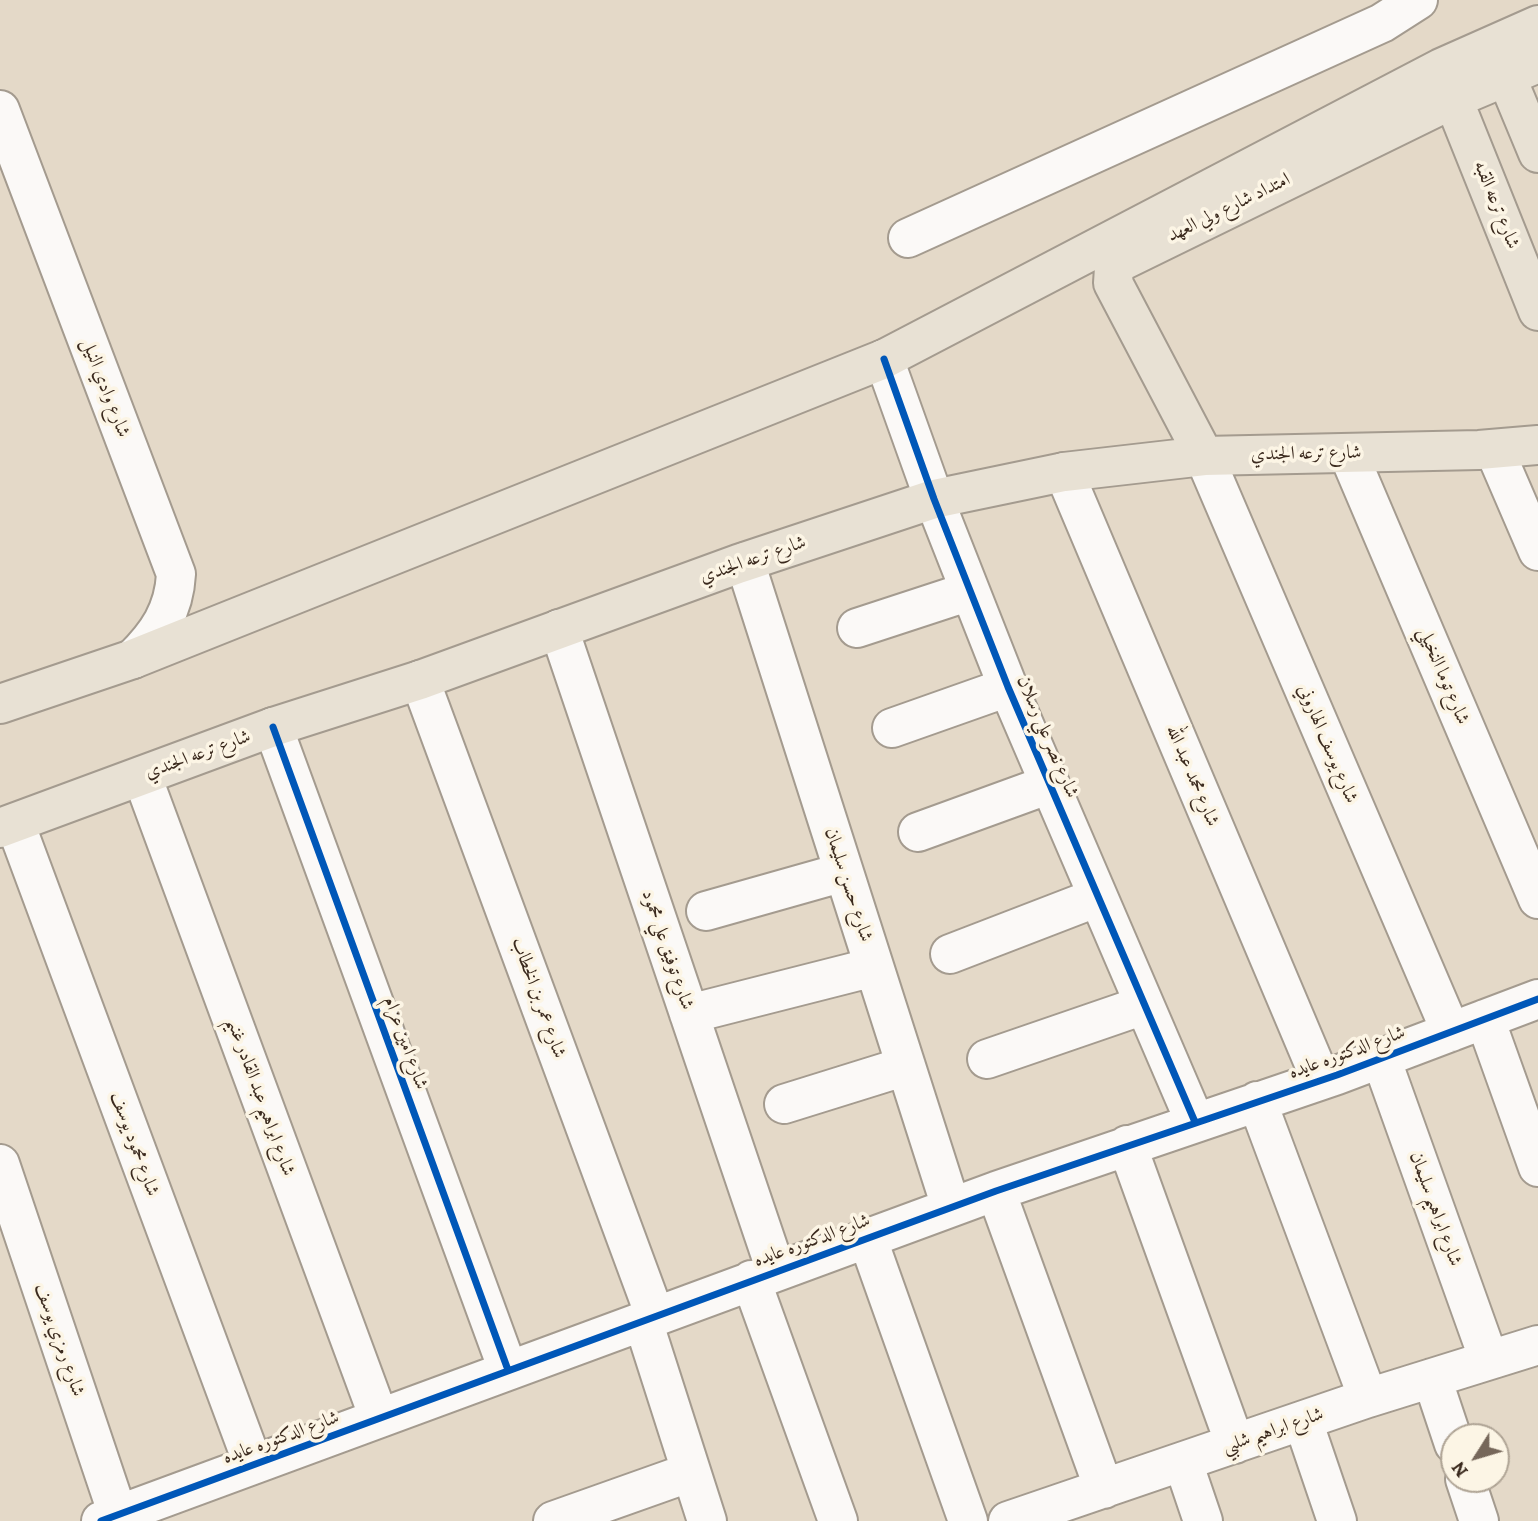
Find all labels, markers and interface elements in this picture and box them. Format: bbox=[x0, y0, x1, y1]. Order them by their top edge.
street label: شارع ترعه القبه bbox=[1468, 158, 1524, 252]
street label: امتداد شارع ولي العهد bbox=[1164, 168, 1294, 248]
street label: شارع وادي النيل bbox=[76, 335, 134, 441]
street label: شارع ترعه الجندي bbox=[1250, 442, 1362, 466]
street label: شارع ترعه الجندي bbox=[697, 531, 809, 589]
street label: شارع توما النخيلي bbox=[1412, 624, 1474, 728]
street label: شارع نصر علي رسلان bbox=[1011, 672, 1083, 802]
street label: شارع يوسف الهاروني bbox=[1292, 681, 1362, 807]
street label: شارع محمد عبد الله bbox=[1160, 722, 1224, 830]
street label: شارع ترعه الجندي bbox=[142, 725, 254, 785]
street label: شارع حسن سليمان bbox=[819, 825, 877, 945]
street label: شارع توفيق علي محمود bbox=[636, 887, 698, 1013]
street label: شارع عمر بن الخطاب bbox=[506, 934, 570, 1062]
street label: شارع امين عزام bbox=[378, 993, 432, 1093]
street label: شارع ابراهيم عبد القادر غنيم bbox=[221, 1015, 299, 1179]
street label: شارع الدكتوره عايده bbox=[1286, 1021, 1408, 1085]
street label: شارع محمود يوسف bbox=[105, 1089, 163, 1199]
street label: شارع ابراهيم سليمان bbox=[1404, 1149, 1466, 1269]
street label: شارع الدكتوره عايده bbox=[751, 1209, 873, 1273]
street label: شارع رمزي يوسف bbox=[29, 1280, 89, 1400]
street label: شارع ابراهيم شلبي bbox=[1219, 1403, 1327, 1459]
street label: شارع الدكتوره عايده bbox=[220, 1406, 342, 1470]
north arrow bbox=[1440, 1423, 1510, 1493]
text: N bbox=[1445, 1456, 1474, 1483]

